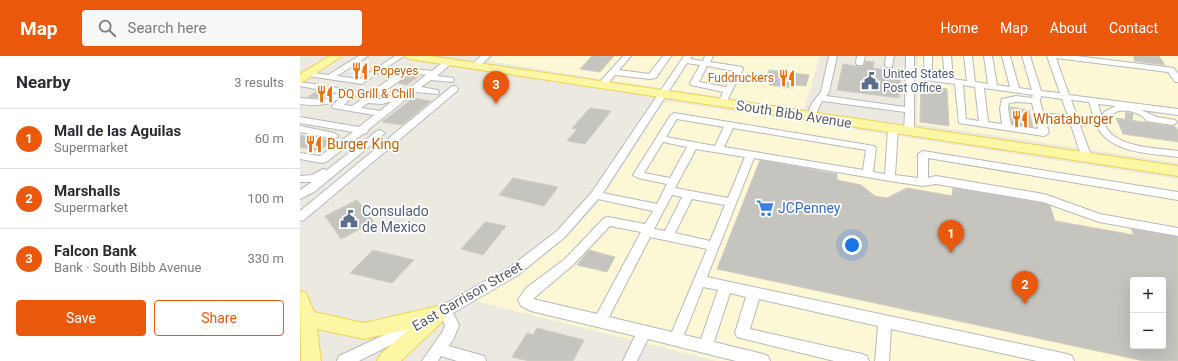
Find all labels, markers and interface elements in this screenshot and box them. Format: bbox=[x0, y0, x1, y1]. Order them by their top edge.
search box bbox=[82, 10, 362, 46]
text: Map bbox=[20, 17, 58, 40]
icon: search bbox=[96, 17, 118, 39]
text: Search here bbox=[128, 19, 206, 37]
text: Home bbox=[940, 20, 978, 36]
text: Map bbox=[1000, 20, 1028, 36]
text: About bbox=[1050, 20, 1087, 36]
text: Contact bbox=[1109, 20, 1158, 36]
restaurant icon: Popeyes bbox=[350, 61, 370, 81]
place label: Popeyes bbox=[373, 64, 419, 78]
place label: United States Post Office bbox=[883, 67, 954, 95]
restaurant icon: Fuddruckers bbox=[777, 68, 797, 88]
pin: 3 bbox=[483, 71, 509, 104]
place label: Fuddruckers bbox=[708, 71, 774, 85]
public building icon: United States Post Office bbox=[860, 71, 880, 91]
text: Nearby bbox=[16, 72, 71, 92]
text: 3 results bbox=[234, 75, 284, 90]
restaurant icon: DQ Grill & Chill bbox=[315, 84, 335, 104]
place label: DQ Grill & Chill bbox=[338, 87, 415, 101]
street label: South Bibb Avenue bbox=[735, 97, 853, 131]
restaurant icon: Whataburger bbox=[1010, 109, 1030, 129]
place label: Whataburger bbox=[1033, 111, 1113, 127]
text: Mall de las Aguilas bbox=[54, 122, 181, 140]
text: 1 bbox=[25, 131, 33, 146]
text: 60 m bbox=[255, 131, 284, 146]
restaurant icon: Burger King bbox=[304, 134, 324, 154]
place label: Burger King bbox=[327, 136, 399, 152]
text: Supermarket bbox=[54, 140, 128, 155]
text: Marshalls bbox=[54, 182, 120, 200]
text: 2 bbox=[25, 191, 33, 206]
text: 100 m bbox=[247, 191, 284, 206]
supermarket icon: JCPenney bbox=[755, 198, 775, 218]
text: Supermarket bbox=[54, 200, 128, 215]
place label: JCPenney bbox=[778, 200, 841, 216]
place label: Consulado de Mexico bbox=[362, 203, 429, 235]
public building icon: Consulado de Mexico bbox=[339, 209, 359, 229]
pin: 1 bbox=[938, 220, 964, 253]
your location bbox=[842, 235, 862, 255]
text: Falcon Bank bbox=[54, 242, 136, 260]
text: 3 bbox=[25, 251, 33, 266]
text: 330 m bbox=[247, 251, 284, 266]
street label: East Garrison Street bbox=[409, 258, 525, 334]
text: Bank · South Bibb Avenue bbox=[54, 260, 201, 275]
pin: 2 bbox=[1012, 271, 1038, 304]
map controls bbox=[1130, 277, 1166, 349]
button: + bbox=[1130, 277, 1166, 313]
button: Save bbox=[16, 300, 146, 336]
button: Share bbox=[154, 300, 284, 336]
button: − bbox=[1130, 313, 1166, 349]

